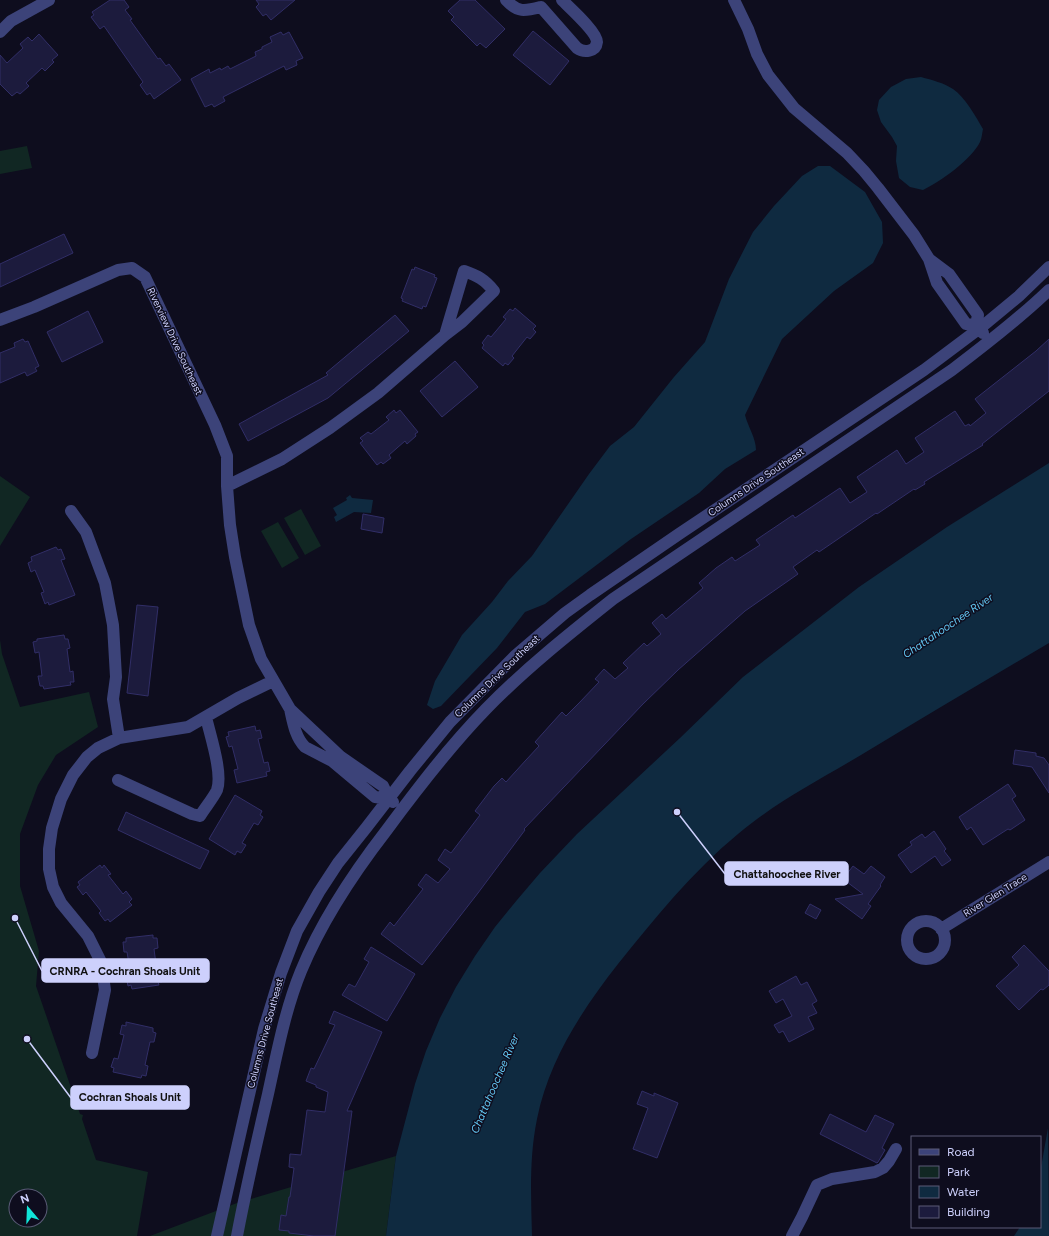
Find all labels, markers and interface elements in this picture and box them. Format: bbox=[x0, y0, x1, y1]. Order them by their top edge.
street label: Riverview Drive Southeast bbox=[144, 285, 206, 397]
street label: Columns Drive Southeast bbox=[705, 445, 807, 519]
water label: Chattahoochee River bbox=[900, 590, 997, 661]
street label: Columns Drive Southeast bbox=[452, 632, 542, 720]
callout: Chattahoochee River bbox=[725, 862, 848, 885]
text: Chattahoochee River bbox=[733, 868, 841, 881]
street label: River Glen Trace bbox=[961, 870, 1030, 920]
callout: CRNRA - Cochran Shoals Unit bbox=[42, 959, 209, 982]
text: CRNRA - Cochran Shoals Unit bbox=[50, 965, 201, 978]
street label: Columns Drive Southeast bbox=[244, 976, 286, 1089]
water label: Chattahoochee River bbox=[468, 1031, 522, 1135]
callout: Cochran Shoals Unit bbox=[71, 1086, 189, 1109]
text: Cochran Shoals Unit bbox=[79, 1091, 182, 1104]
legend bbox=[911, 1136, 1041, 1228]
text: Road bbox=[947, 1145, 975, 1159]
text: Park bbox=[947, 1165, 970, 1179]
text: Water bbox=[947, 1185, 979, 1199]
north arrow bbox=[8, 1188, 48, 1228]
text: N bbox=[19, 1191, 31, 1207]
text: Building bbox=[947, 1205, 990, 1219]

